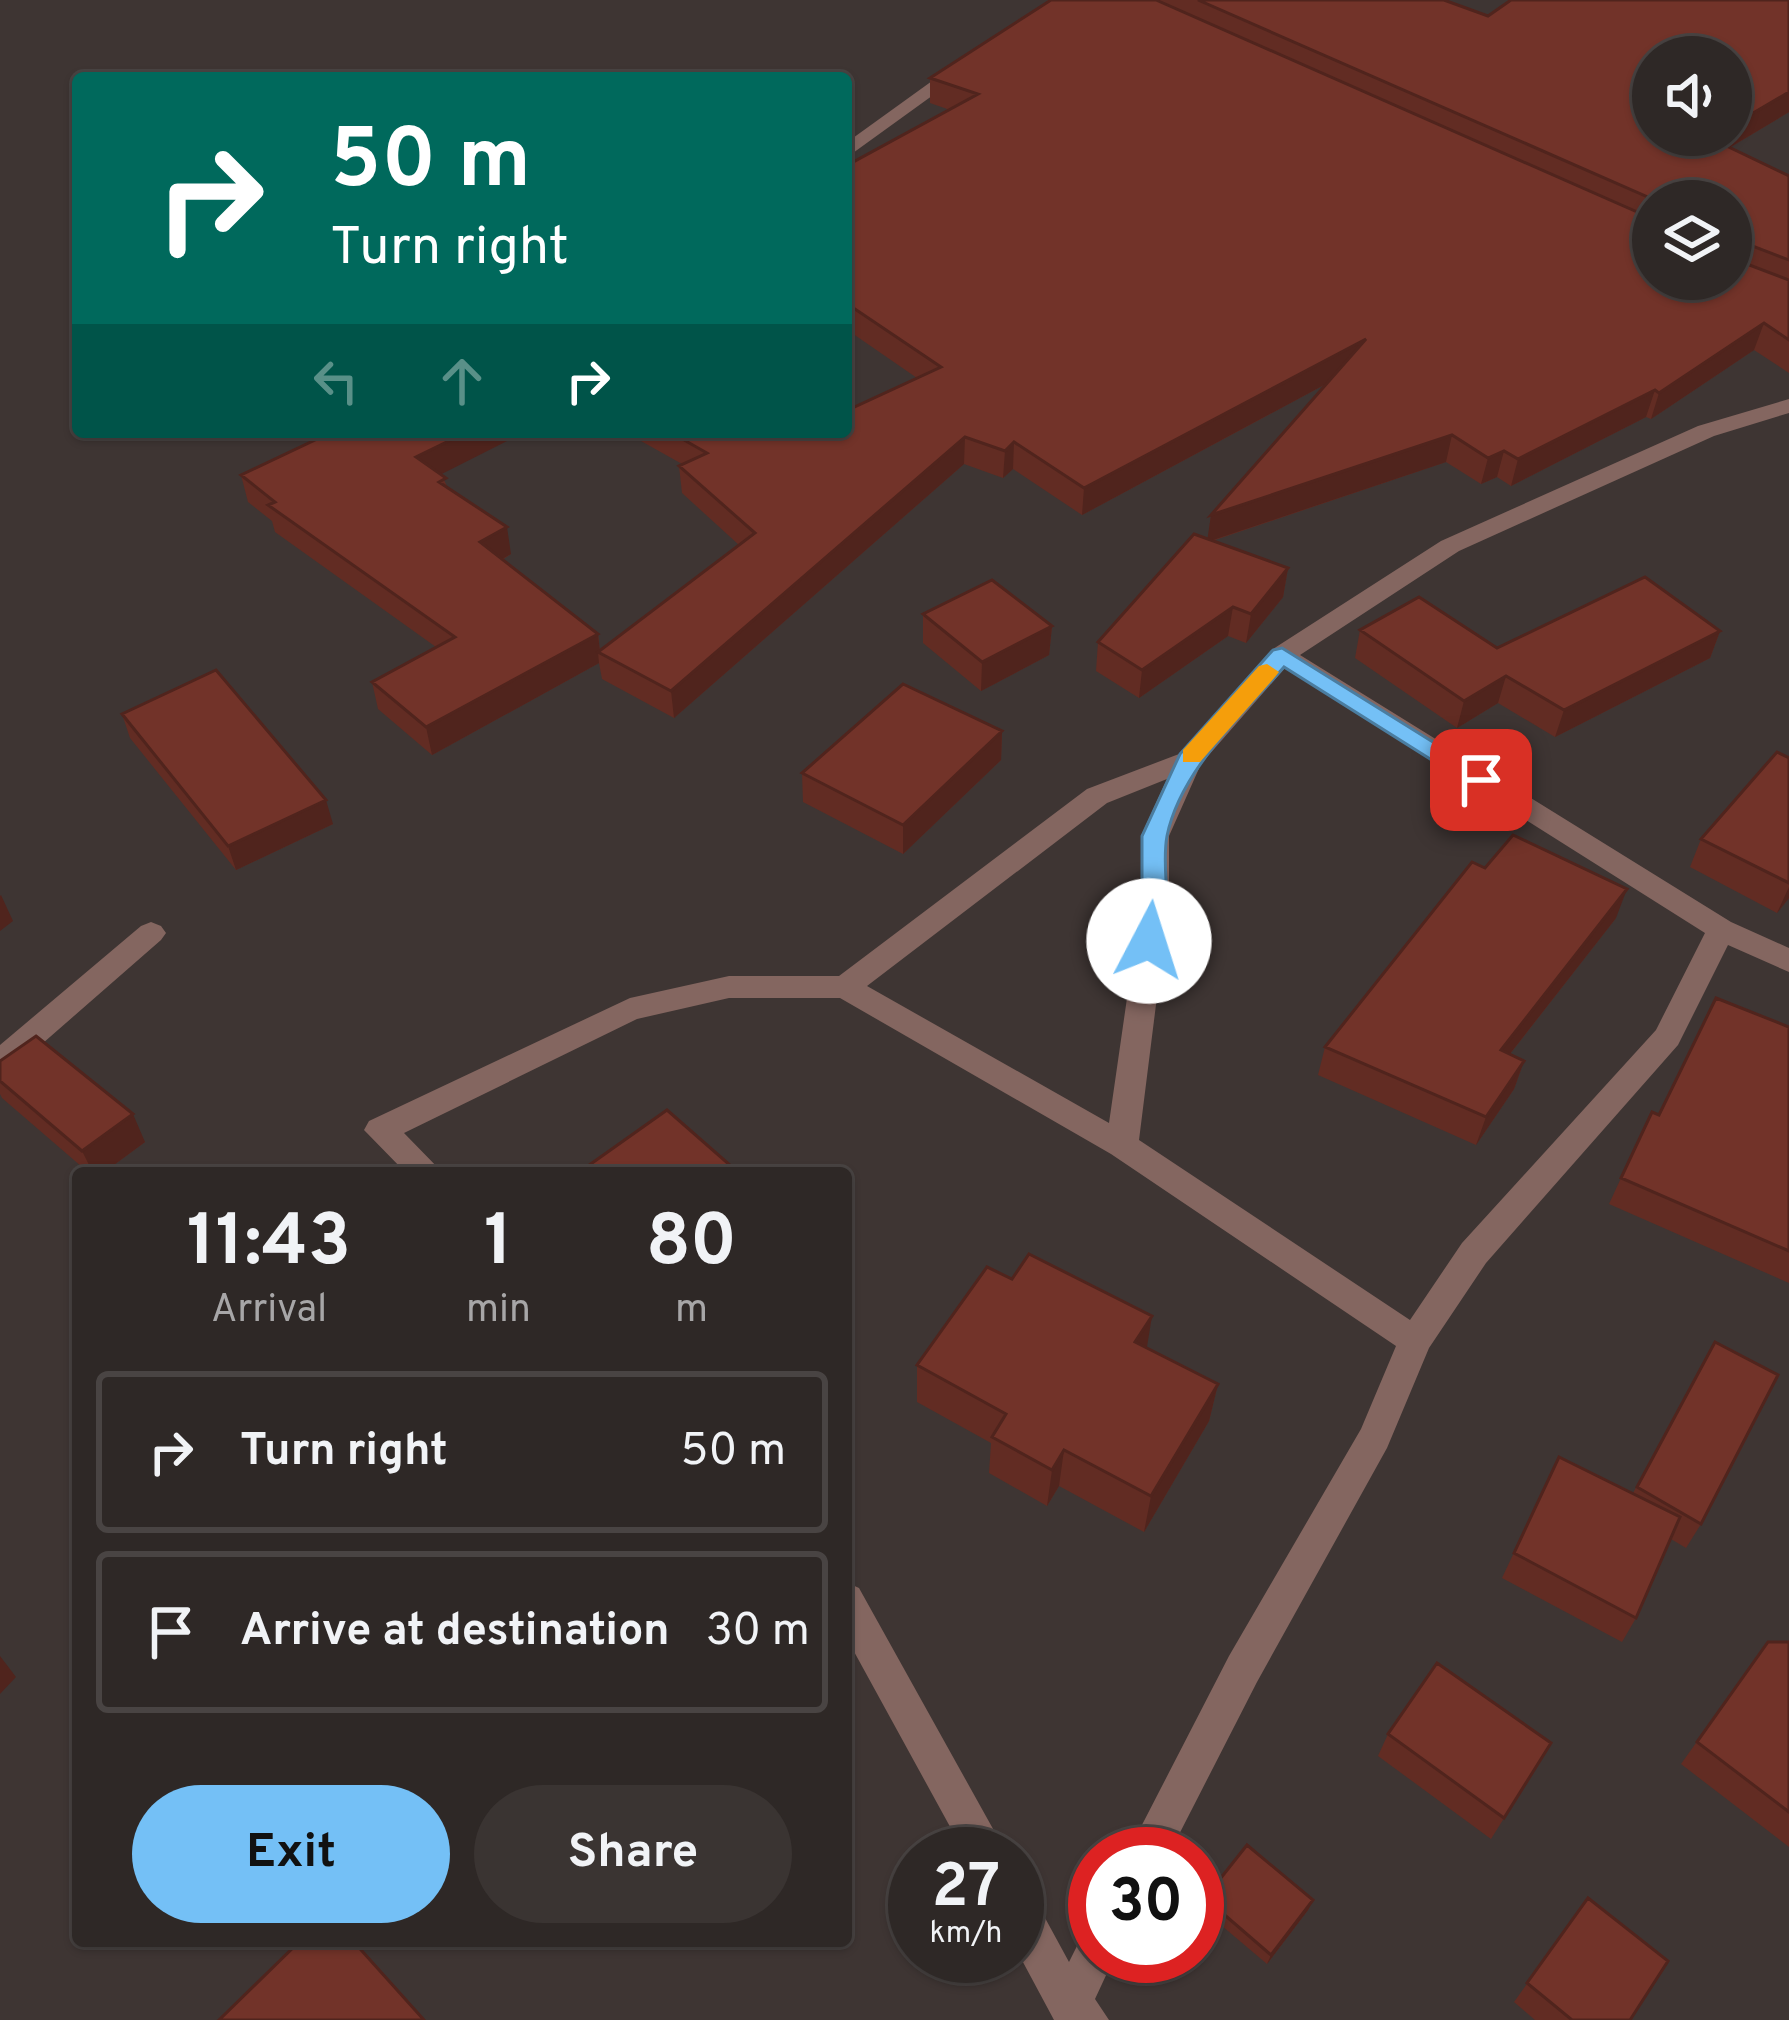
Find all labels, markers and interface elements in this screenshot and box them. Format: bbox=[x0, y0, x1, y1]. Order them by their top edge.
map controls bbox=[1632, 36, 1752, 300]
button: sound bbox=[1632, 36, 1752, 156]
text: 50 m bbox=[330, 111, 531, 217]
icon: right bbox=[132, 120, 288, 276]
button: layers bbox=[1632, 180, 1752, 300]
text: Turn right bbox=[330, 215, 569, 284]
icon: left bbox=[303, 348, 369, 414]
icon: ahead bbox=[429, 348, 495, 414]
icon: right bbox=[555, 348, 621, 414]
pin bbox=[1430, 729, 1532, 831]
icon: arrive bbox=[1448, 747, 1514, 813]
position arrow bbox=[1086, 878, 1212, 1004]
text: 11:43 bbox=[187, 1199, 351, 1291]
text: 1 bbox=[484, 1199, 513, 1291]
text: 80 bbox=[646, 1199, 737, 1291]
text: Arrival bbox=[211, 1287, 327, 1336]
text: min bbox=[466, 1287, 531, 1336]
text: m bbox=[675, 1287, 708, 1336]
icon: right bbox=[138, 1419, 204, 1485]
text: Turn right bbox=[240, 1424, 448, 1481]
text: 50 m bbox=[681, 1424, 786, 1481]
icon: arrive bbox=[138, 1599, 204, 1665]
text: Arrive at destination bbox=[240, 1604, 670, 1661]
text: 30 m bbox=[706, 1604, 810, 1661]
button: Exit bbox=[132, 1785, 450, 1923]
button: Share bbox=[474, 1785, 792, 1923]
speed limit sign: 30 bbox=[1068, 1827, 1224, 1983]
text: 27 bbox=[932, 1852, 1000, 1928]
text: km/h bbox=[930, 1916, 1002, 1953]

